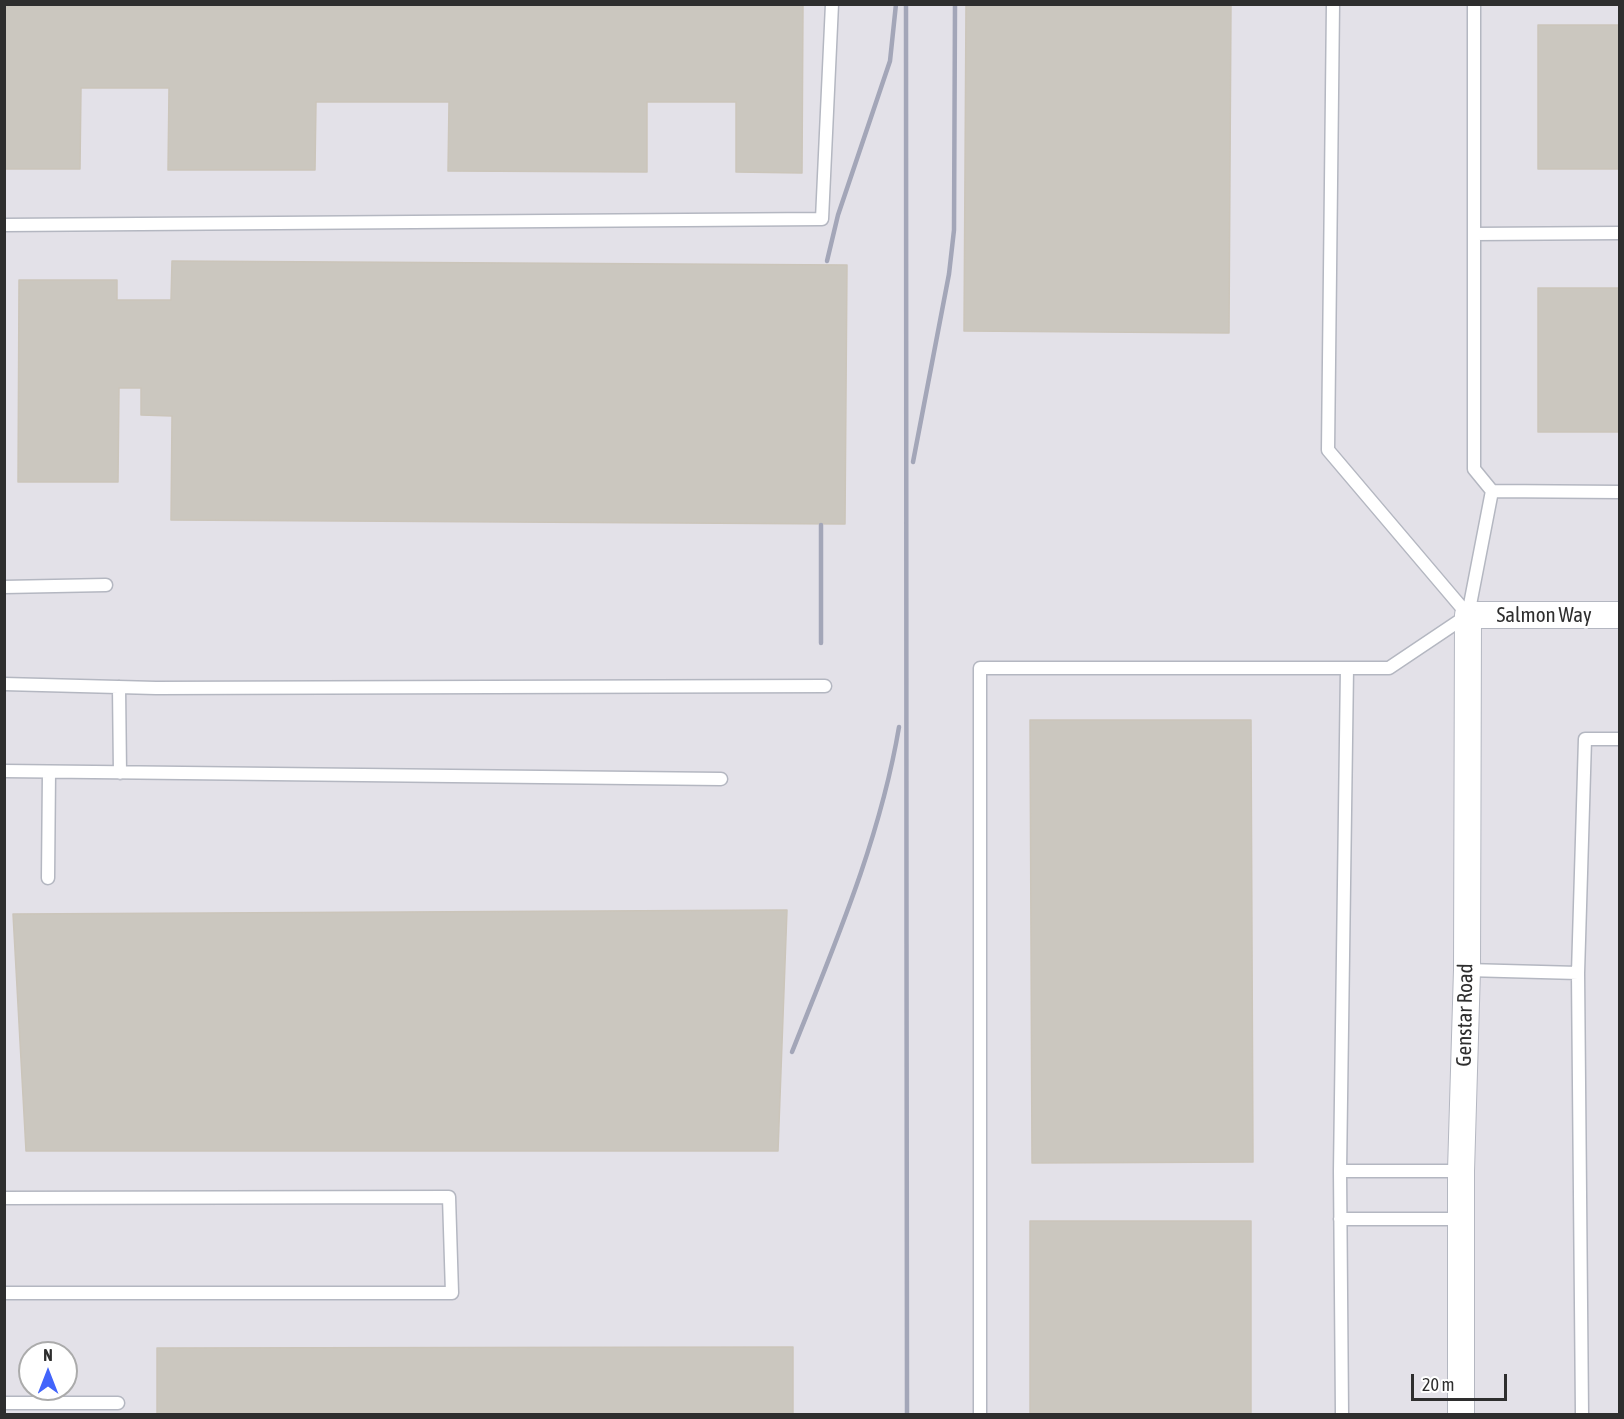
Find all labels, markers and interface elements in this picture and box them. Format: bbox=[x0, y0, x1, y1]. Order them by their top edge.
street label: Salmon Way bbox=[1496, 602, 1592, 628]
street label: Genstar Road bbox=[1452, 963, 1478, 1067]
north arrow bbox=[18, 1341, 78, 1401]
text: N bbox=[43, 1346, 53, 1364]
scale bar bbox=[1414, 1362, 1510, 1400]
text: 20 m bbox=[1422, 1374, 1454, 1395]

